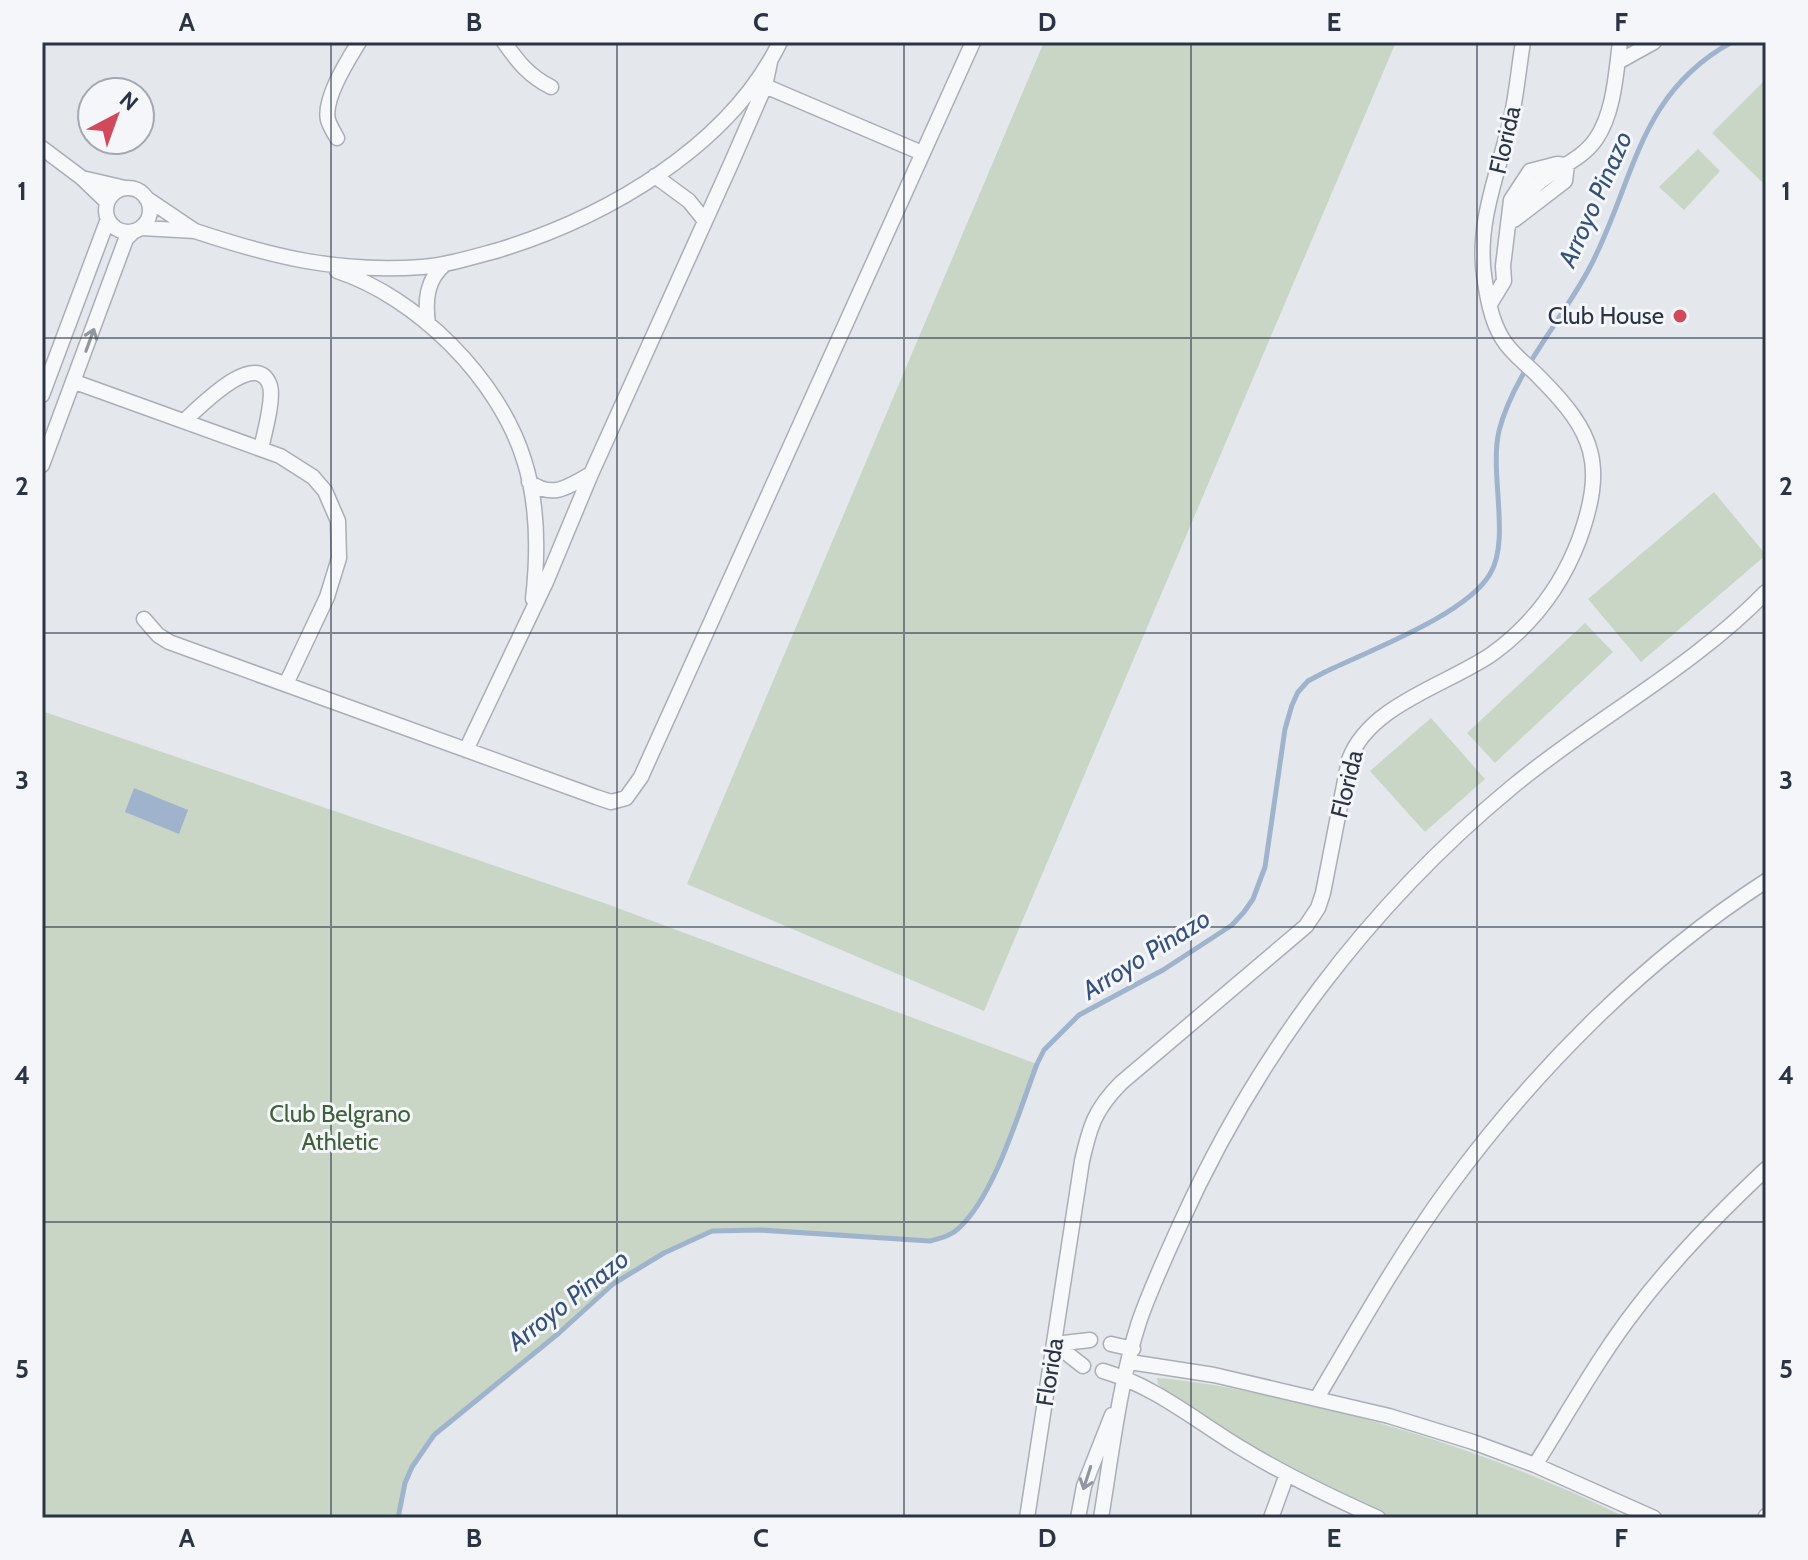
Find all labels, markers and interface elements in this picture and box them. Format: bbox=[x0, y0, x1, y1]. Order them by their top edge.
text: A bbox=[179, 6, 196, 38]
text: B bbox=[466, 6, 482, 38]
text: C bbox=[753, 6, 769, 38]
text: D bbox=[1038, 6, 1056, 38]
text: E bbox=[1327, 6, 1341, 38]
text: F bbox=[1614, 6, 1628, 38]
north arrow bbox=[76, 76, 156, 156]
text: N bbox=[114, 86, 144, 117]
street label: Florida bbox=[1483, 103, 1526, 177]
water label: Arroyo Pinazo bbox=[1550, 126, 1639, 273]
text: 1 bbox=[17, 175, 27, 207]
text: 1 bbox=[1781, 175, 1791, 207]
place label: Club House bbox=[1548, 301, 1664, 330]
marker: Club House bbox=[1671, 307, 1689, 325]
one-way arrow bbox=[84, 328, 98, 353]
text: 2 bbox=[15, 470, 29, 502]
text: 2 bbox=[1779, 470, 1793, 502]
street label: Florida bbox=[1324, 747, 1369, 821]
text: 3 bbox=[15, 764, 29, 796]
text: 3 bbox=[1779, 764, 1793, 796]
water label: Arroyo Pinazo bbox=[1075, 902, 1216, 1007]
text: 4 bbox=[14, 1059, 30, 1091]
text: 4 bbox=[1778, 1059, 1794, 1091]
park label: Club Belgrano Athletic bbox=[269, 1099, 411, 1156]
water label: Arroyo Pinazo bbox=[500, 1243, 635, 1358]
street label: Florida bbox=[1030, 1335, 1069, 1408]
text: 5 bbox=[15, 1353, 29, 1385]
text: 5 bbox=[1779, 1353, 1793, 1385]
one-way arrow bbox=[1079, 1465, 1094, 1491]
text: A bbox=[179, 1522, 196, 1554]
text: B bbox=[466, 1522, 482, 1554]
text: C bbox=[753, 1522, 769, 1554]
text: D bbox=[1038, 1522, 1056, 1554]
text: E bbox=[1327, 1522, 1341, 1554]
text: F bbox=[1614, 1522, 1628, 1554]

